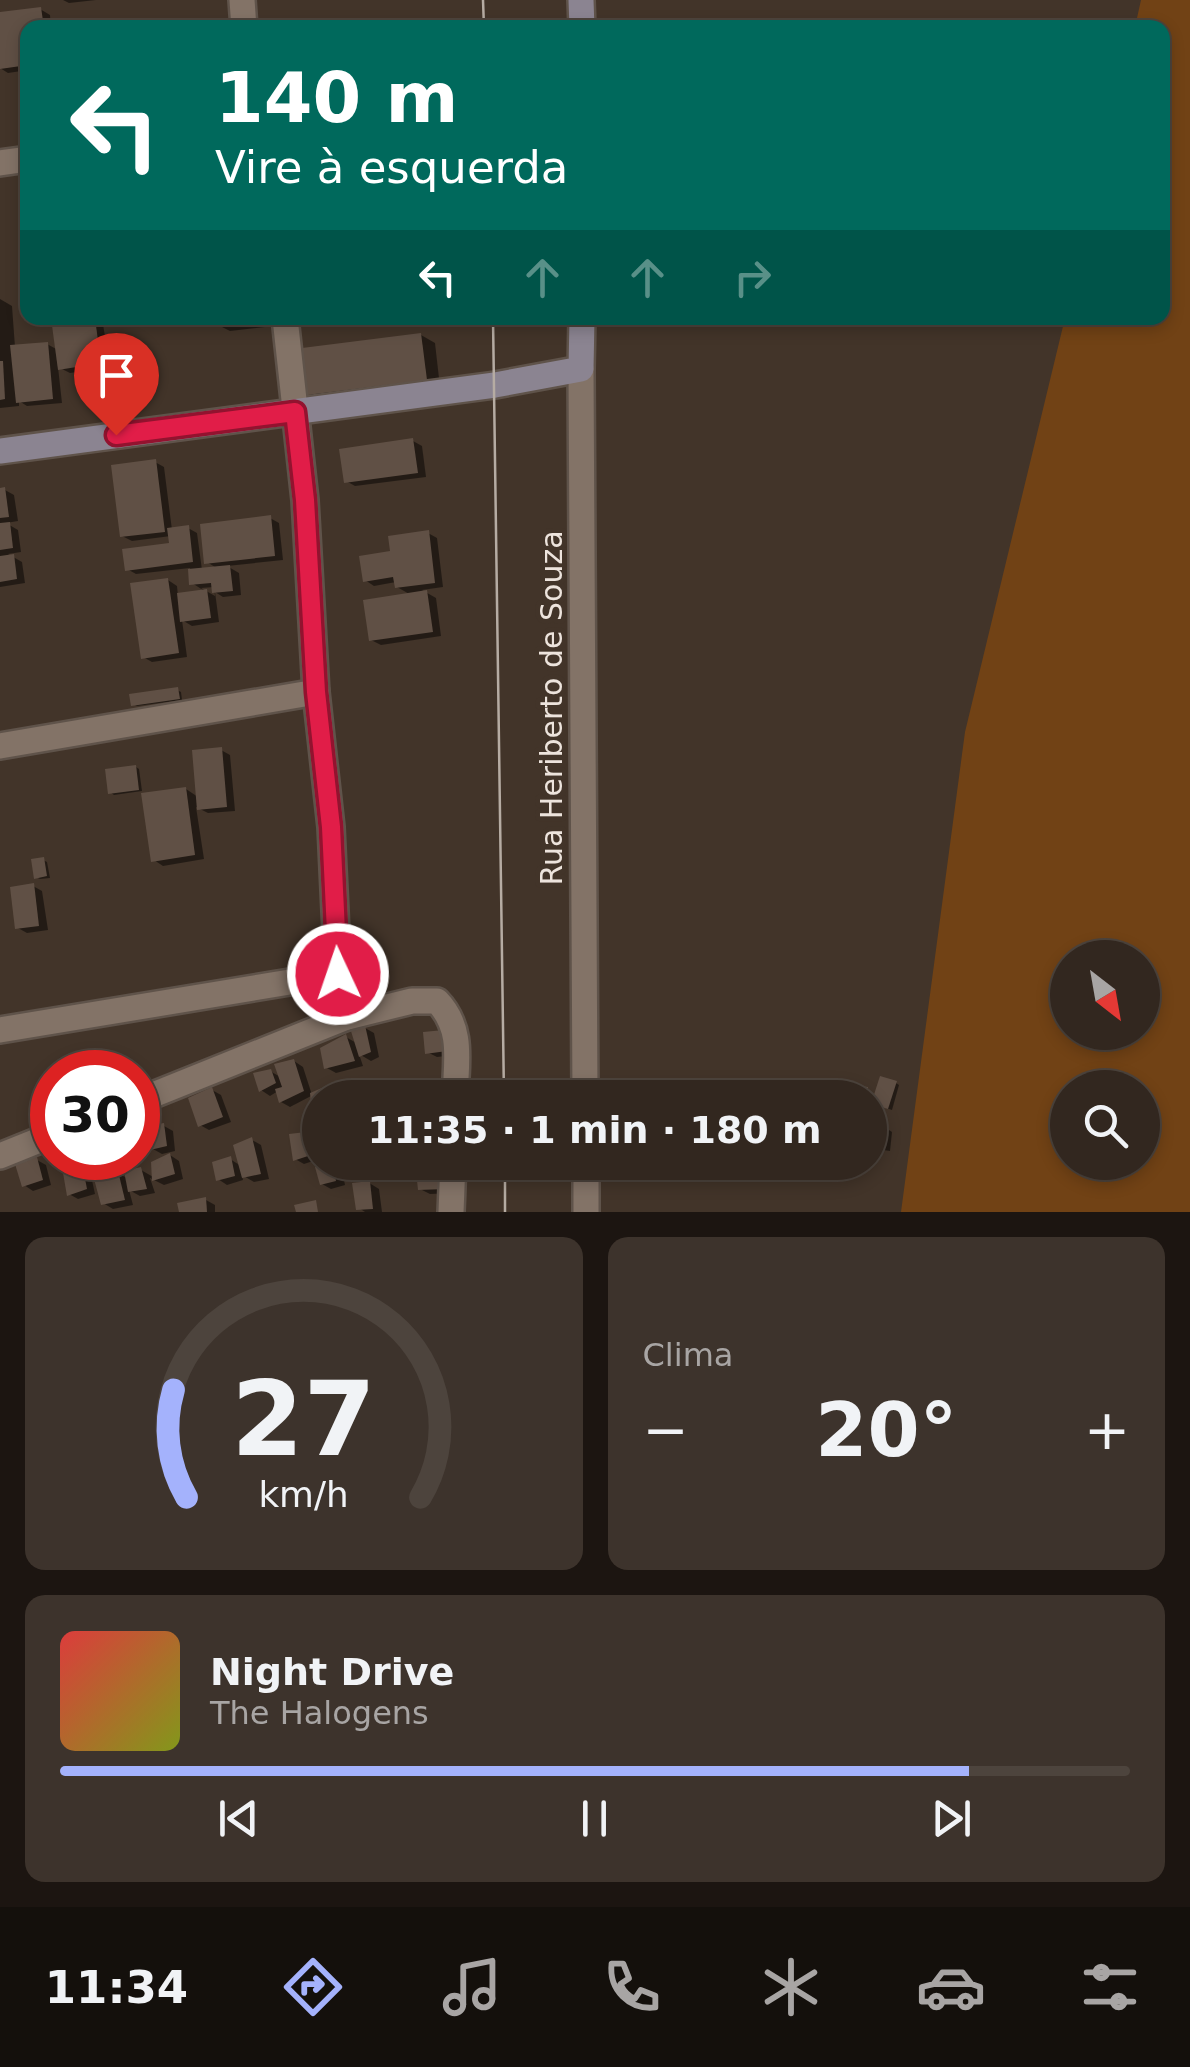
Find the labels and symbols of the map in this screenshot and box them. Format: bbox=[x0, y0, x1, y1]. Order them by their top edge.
pin bbox=[74, 333, 159, 436]
street label: Rua Heriberto de Souza bbox=[534, 530, 569, 886]
position arrow bbox=[286, 922, 390, 1026]
north arrow bbox=[1050, 940, 1160, 1050]
speed limit sign: 30 bbox=[30, 1050, 160, 1180]

